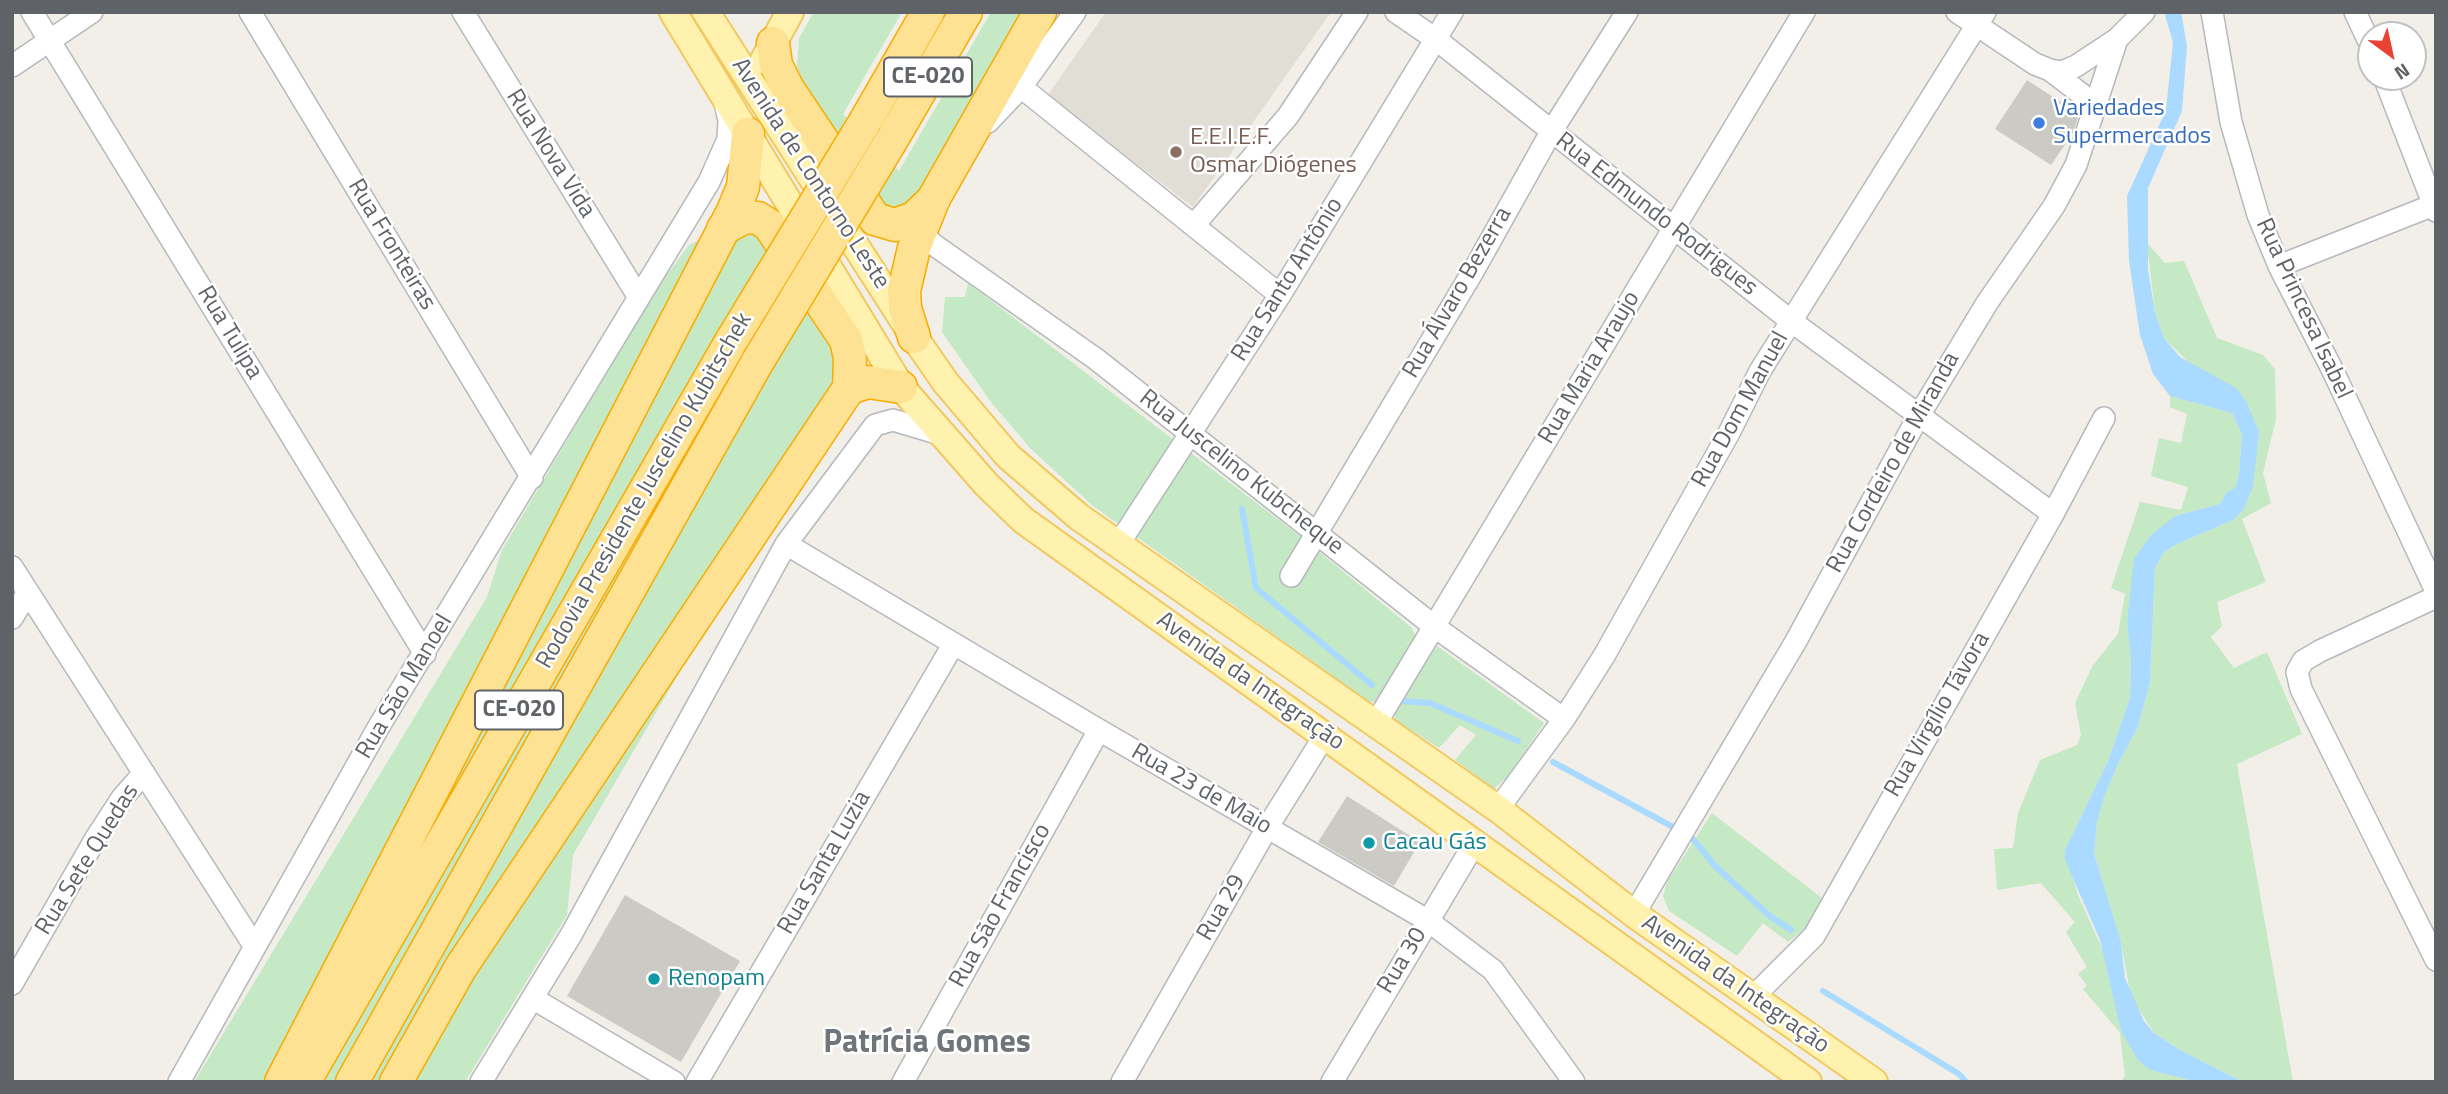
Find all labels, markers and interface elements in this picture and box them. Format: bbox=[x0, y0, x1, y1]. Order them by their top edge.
north arrow bbox=[2357, 21, 2427, 91]
street label: Avenida de Contorno Leste bbox=[725, 53, 895, 295]
text: N bbox=[2389, 57, 2416, 88]
road number: CE-020 bbox=[884, 58, 972, 96]
street label: Rua Nova Vida bbox=[499, 84, 601, 224]
place label: Variedades Supermercados bbox=[2053, 95, 2211, 151]
marker: Variedades Supermercados bbox=[2031, 115, 2047, 131]
place label: E.E.I.E.F. Osmar Diógenes bbox=[1190, 124, 1357, 180]
street label: Rua Edmundo Rodrigues bbox=[1549, 127, 1763, 303]
marker: E.E.I.E.F. Osmar Diógenes bbox=[1168, 144, 1184, 160]
street label: Rua Fronteiras bbox=[341, 174, 441, 316]
street label: Rua Santo Antônio bbox=[1226, 193, 1350, 367]
street label: Rua Álvaro Bezerra bbox=[1397, 202, 1519, 384]
street label: Rua Princesa Isabel bbox=[2249, 214, 2357, 404]
street label: Rua Tulipa bbox=[190, 281, 268, 385]
street label: Rua Maria Araujo bbox=[1533, 286, 1647, 450]
street label: Rodovia Presidente Juscelino Kubitschek bbox=[531, 308, 759, 674]
street label: Rua Dom Manuel bbox=[1686, 327, 1796, 493]
street label: Rua Cordeiro de Miranda bbox=[1821, 348, 1967, 578]
street label: Rua Juscelino Kubcheque bbox=[1133, 384, 1349, 562]
street label: Avenida da Integração bbox=[1151, 606, 1349, 758]
street label: Rua São Manoel bbox=[351, 610, 459, 764]
street label: Rua Virgílio Távora bbox=[1879, 628, 1997, 802]
road number: CE-020 bbox=[475, 690, 563, 730]
street label: Rua 23 de Maio bbox=[1126, 738, 1276, 842]
street label: Rua Sete Quedas bbox=[30, 779, 146, 941]
street label: Rua Santa Luzia bbox=[772, 786, 878, 940]
street label: Rua São Francisco bbox=[944, 819, 1058, 993]
place label: Cacau Gás bbox=[1383, 829, 1487, 857]
marker: Cacau Gás bbox=[1361, 835, 1377, 851]
street label: Rua 29 bbox=[1192, 870, 1252, 946]
street label: Avenida da Integração bbox=[1636, 909, 1834, 1061]
street label: Rua 30 bbox=[1372, 923, 1434, 999]
place label: Renopam bbox=[668, 965, 765, 993]
marker: Renopam bbox=[646, 971, 662, 987]
district label: Patrícia Gomes bbox=[823, 1025, 1031, 1063]

